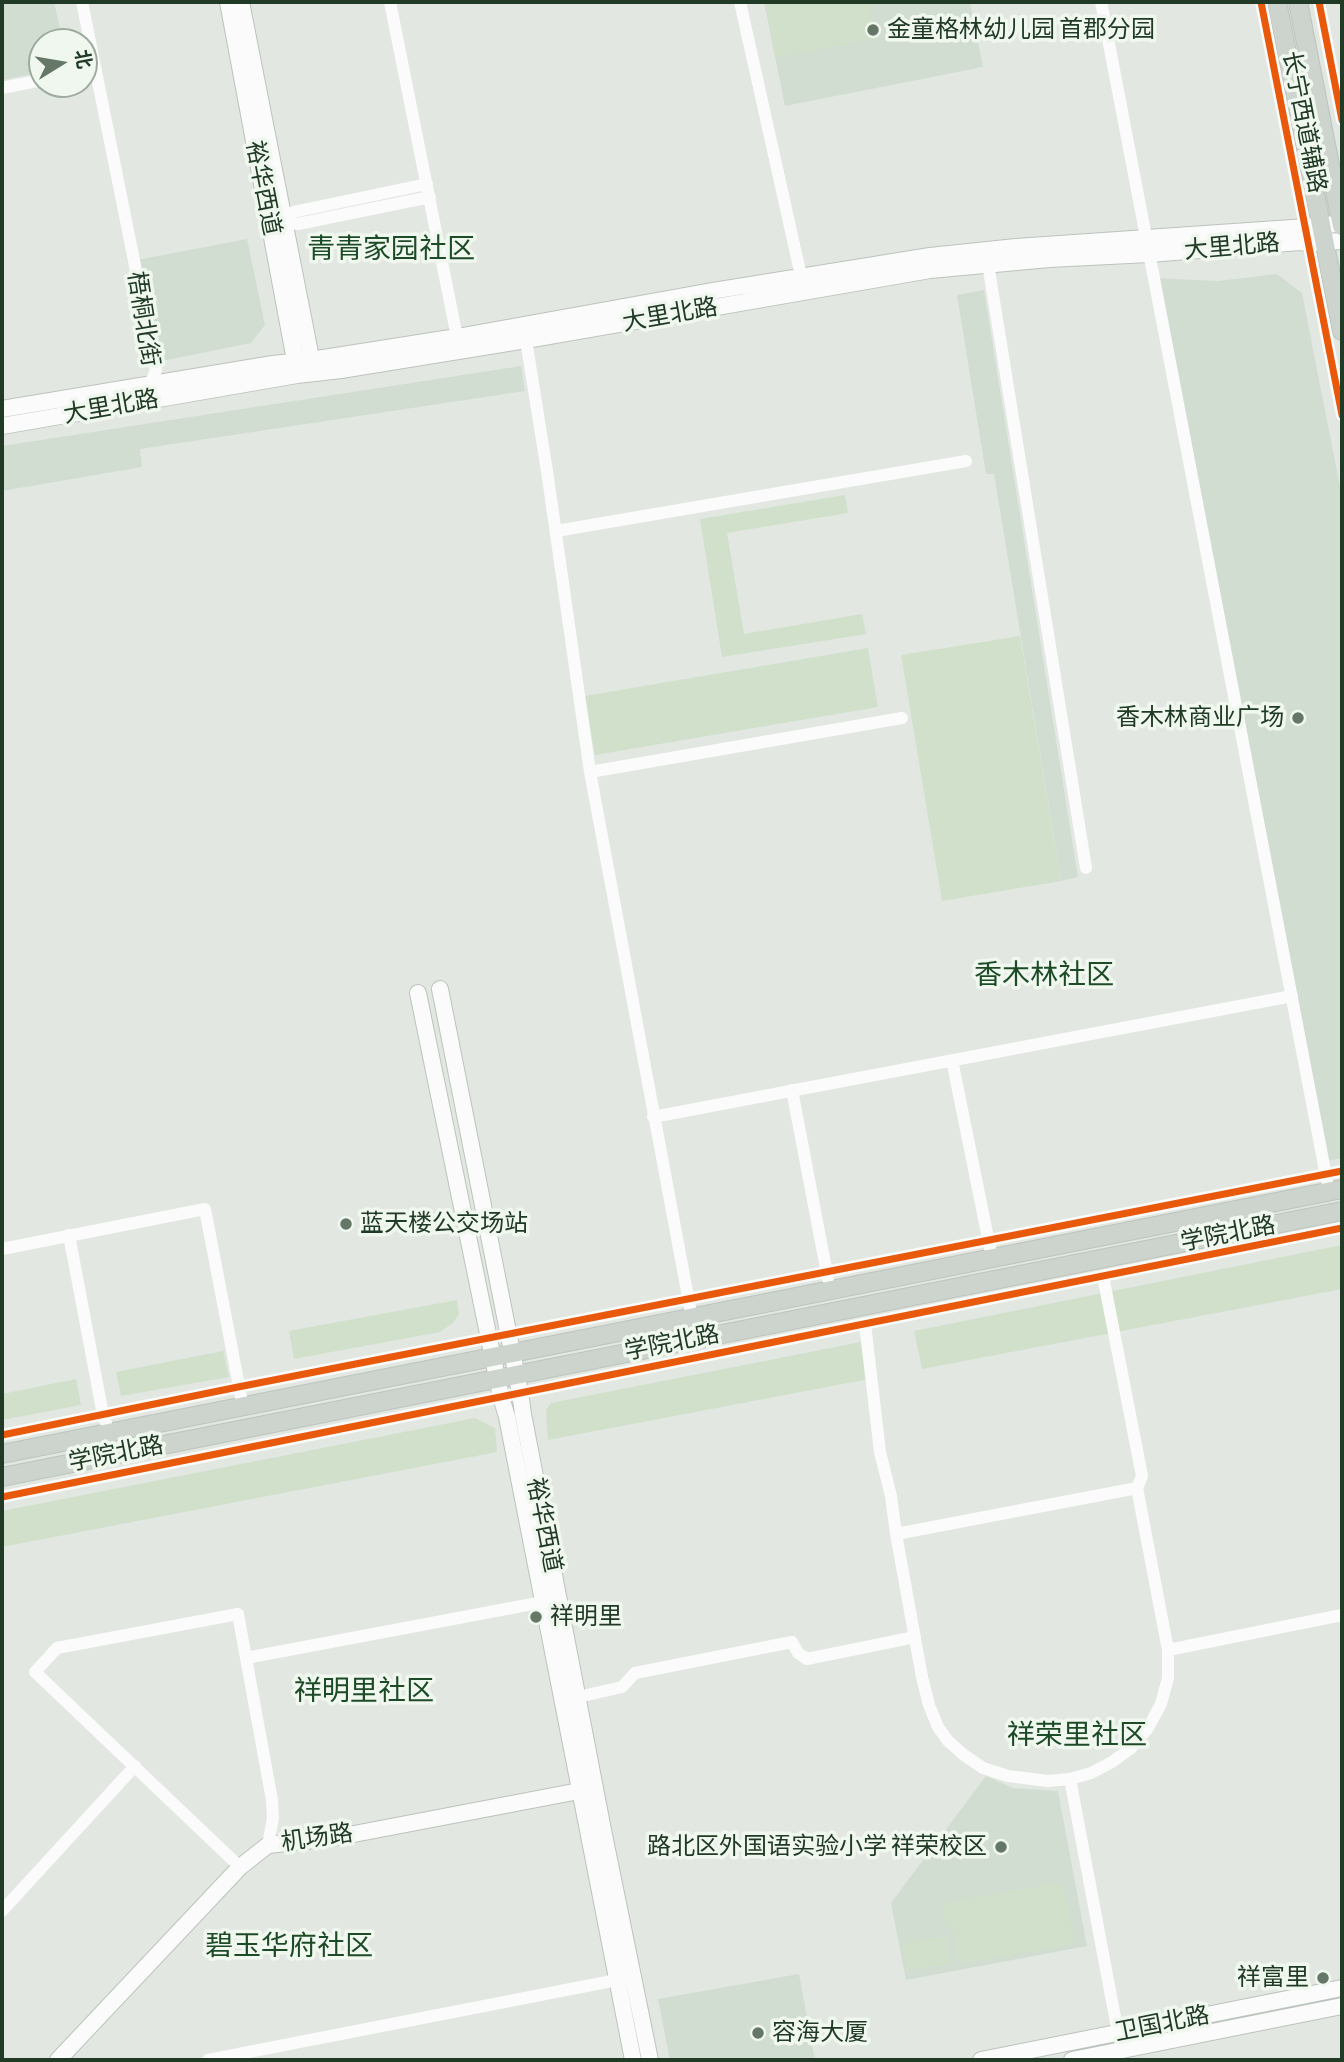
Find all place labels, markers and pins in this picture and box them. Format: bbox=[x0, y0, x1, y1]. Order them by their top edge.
place label: 金童格林幼儿园 首郡分园 bbox=[887, 16, 1155, 44]
marker: 金童格林幼儿园 首郡分园 bbox=[865, 22, 881, 38]
place label: 香木林商业广场 bbox=[1116, 704, 1284, 732]
marker: 香木林商业广场 bbox=[1290, 710, 1306, 726]
place label: 蓝天楼公交场站 bbox=[360, 1210, 528, 1238]
marker: 蓝天楼公交场站 bbox=[338, 1216, 354, 1232]
place label: 祥明里 bbox=[550, 1603, 622, 1631]
marker: 祥明里 bbox=[528, 1609, 544, 1625]
place label: 路北区外国语实验小学 祥荣校区 bbox=[647, 1833, 987, 1861]
marker: 路北区外国语实验小学 祥荣校区 bbox=[993, 1839, 1009, 1855]
place label: 祥富里 bbox=[1237, 1964, 1309, 1992]
marker: 祥富里 bbox=[1315, 1970, 1331, 1986]
place label: 容海大厦 bbox=[772, 2019, 868, 2047]
marker: 容海大厦 bbox=[750, 2025, 766, 2041]

